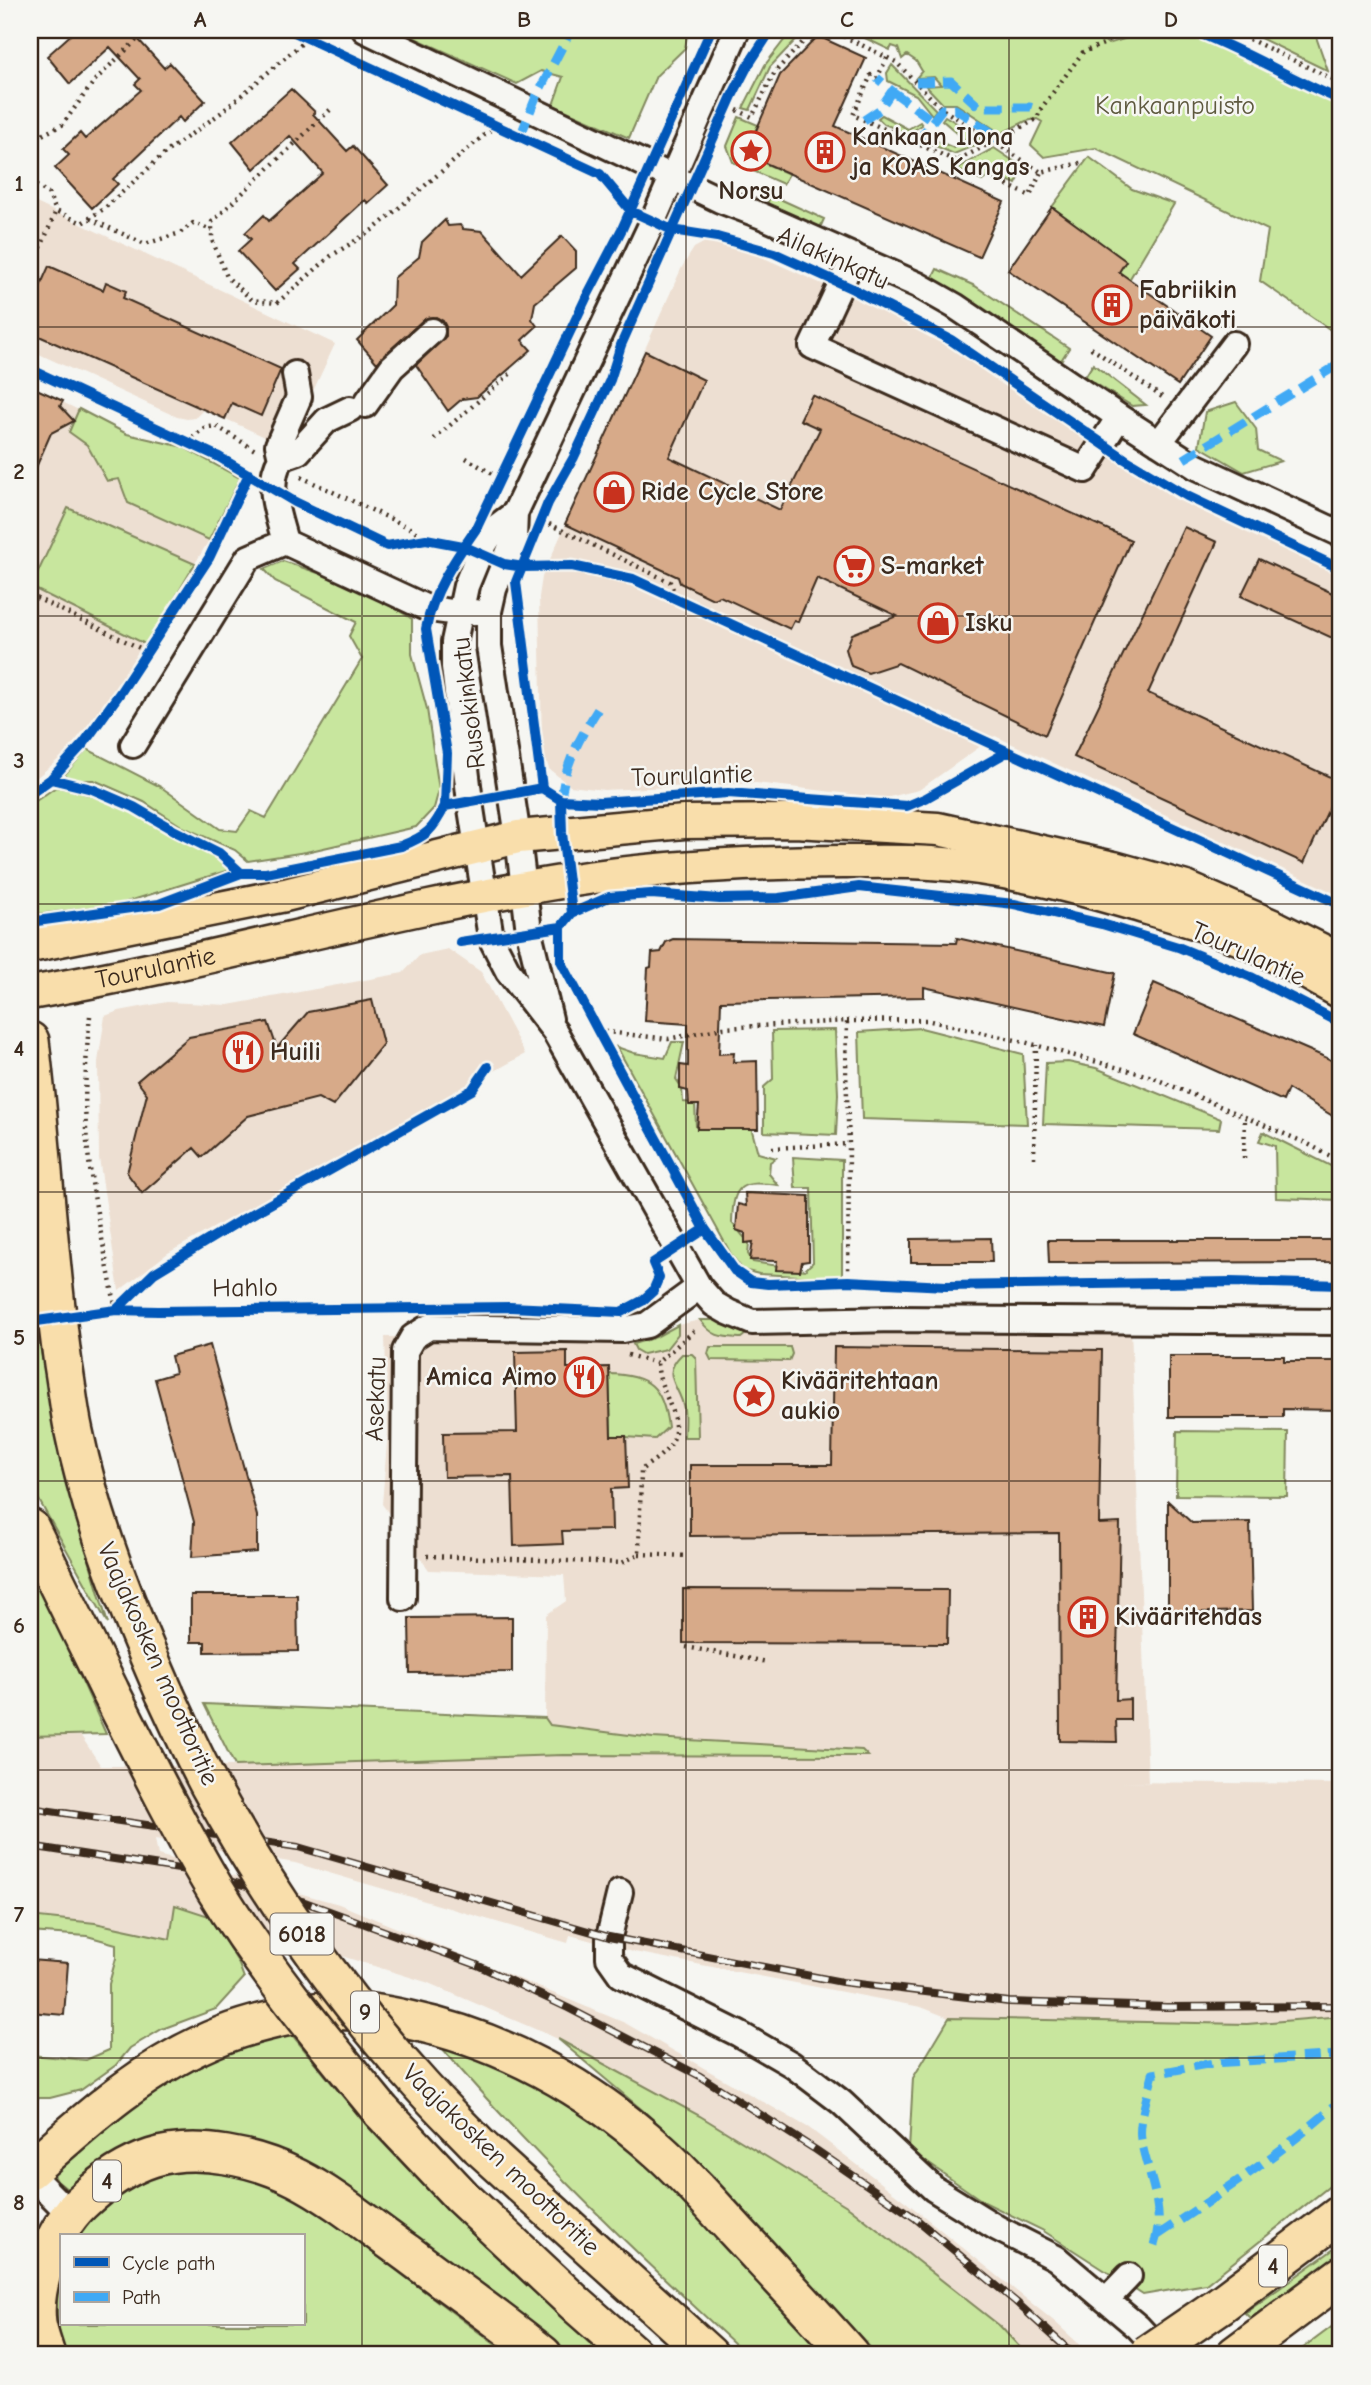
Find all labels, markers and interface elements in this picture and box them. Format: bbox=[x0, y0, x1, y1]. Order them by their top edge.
text: A bbox=[194, 6, 207, 33]
text: B bbox=[517, 6, 531, 33]
text: C bbox=[840, 6, 854, 33]
text: D bbox=[1164, 6, 1178, 33]
park label: Kankaanpuisto bbox=[1095, 91, 1255, 121]
place label: Kankaan Ilona ja KOAS Kangas bbox=[849, 122, 1030, 182]
place icon: Norsu bbox=[730, 130, 772, 172]
building icon: Kankaan Ilona ja KOAS Kangas bbox=[804, 131, 846, 173]
text: 1 bbox=[14, 170, 24, 197]
place label: Norsu bbox=[718, 176, 784, 206]
street label: Ailakinkatu bbox=[772, 220, 894, 296]
place label: Fabriikin päiväkoti bbox=[1139, 275, 1237, 335]
building icon: Fabriikin päiväkoti bbox=[1091, 284, 1133, 326]
text: 2 bbox=[13, 458, 25, 485]
shop icon: Ride Cycle Store bbox=[593, 471, 635, 513]
place label: Ride Cycle Store bbox=[641, 477, 824, 507]
supermarket icon: S-market bbox=[833, 545, 875, 587]
place label: S-market bbox=[881, 551, 984, 581]
shop icon: Isku bbox=[917, 602, 959, 644]
place label: Isku bbox=[965, 608, 1013, 638]
street label: Rusokinkatu bbox=[446, 636, 492, 770]
text: 3 bbox=[13, 747, 25, 774]
street label: Tourulantie bbox=[631, 759, 753, 793]
street label: Tourulantie bbox=[1186, 916, 1310, 992]
street label: Tourulantie bbox=[93, 941, 218, 995]
restaurant icon: Huili bbox=[222, 1031, 264, 1073]
text: 4 bbox=[14, 1035, 25, 1062]
place label: Huili bbox=[270, 1037, 321, 1067]
street label: Hahlo bbox=[212, 1272, 278, 1304]
text: 5 bbox=[13, 1324, 25, 1351]
street label: Asekatu bbox=[360, 1356, 392, 1442]
restaurant icon: Amica Aimo bbox=[563, 1356, 605, 1398]
place label: Amica Aimo bbox=[426, 1362, 557, 1392]
place label: Kivääritehtaan aukio bbox=[781, 1366, 939, 1426]
place icon: Kivääritehtaan aukio bbox=[733, 1375, 775, 1417]
street label: Vaajakosken moottoritie bbox=[91, 1538, 225, 1790]
building icon: Kivääritehdas bbox=[1067, 1596, 1109, 1638]
place label: Kivääritehdas bbox=[1115, 1602, 1262, 1632]
text: 6 bbox=[13, 1612, 25, 1639]
text: 7 bbox=[14, 1901, 25, 1928]
road number: 6018 bbox=[270, 1913, 334, 1954]
road number: 9 bbox=[351, 1992, 379, 2033]
street label: Vaajakosken moottoritie bbox=[396, 2058, 606, 2262]
road number: 4 bbox=[93, 2160, 121, 2202]
text: 8 bbox=[13, 2189, 25, 2216]
legend bbox=[60, 2234, 304, 2326]
road number: 4 bbox=[1259, 2246, 1287, 2286]
text: Cycle path bbox=[122, 2251, 215, 2275]
text: Path bbox=[122, 2285, 161, 2309]

